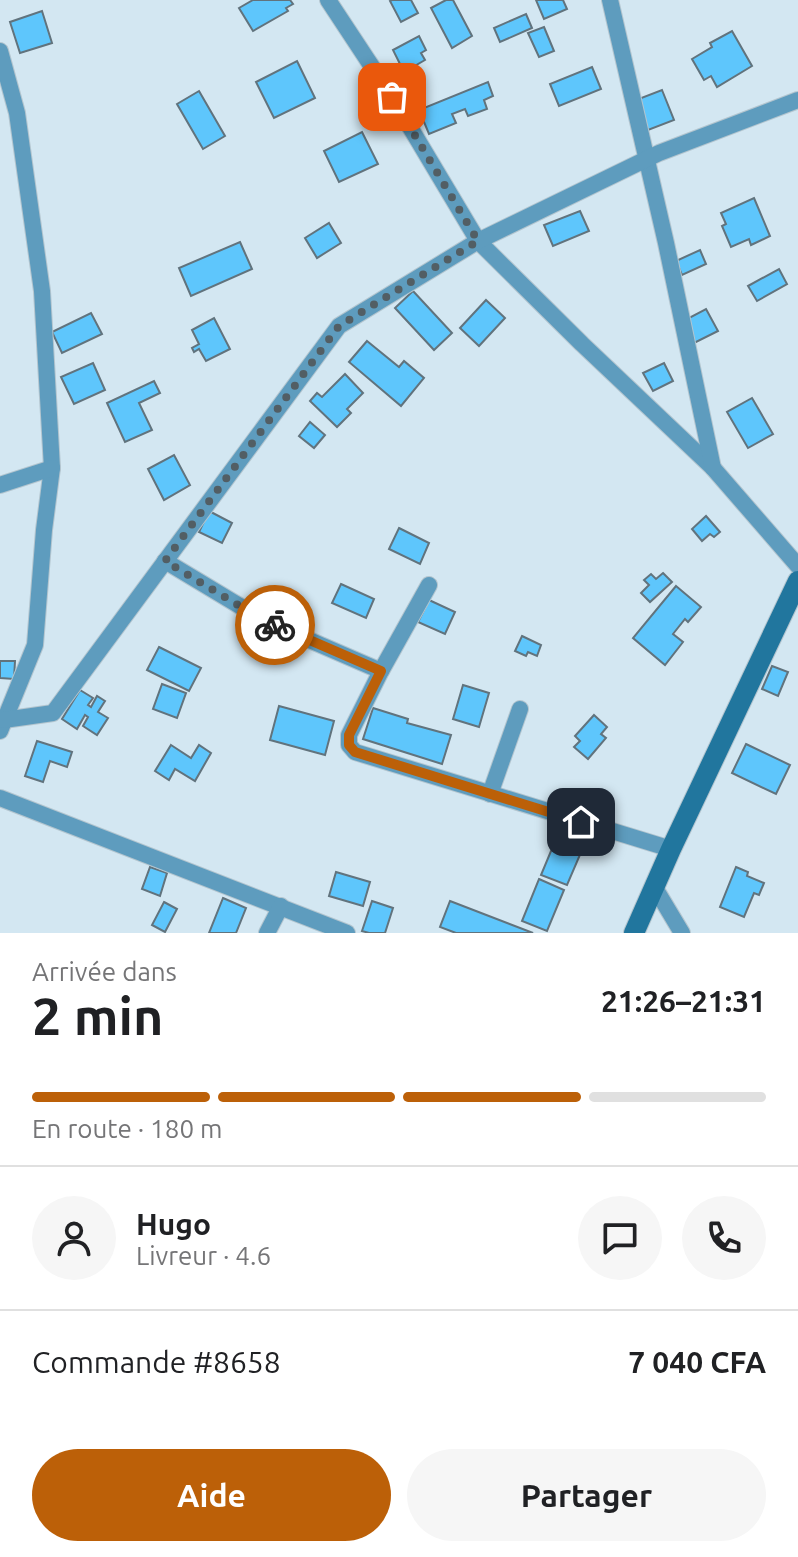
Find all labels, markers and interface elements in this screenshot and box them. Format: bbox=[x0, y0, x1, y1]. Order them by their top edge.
pin bbox=[358, 63, 426, 131]
icon: bag bbox=[370, 75, 414, 119]
courier bbox=[235, 585, 315, 665]
icon: bike bbox=[253, 603, 297, 647]
pin bbox=[547, 788, 615, 856]
icon: home bbox=[559, 800, 603, 844]
text: Arrivée dans bbox=[32, 957, 177, 986]
text: 21:26–21:31 bbox=[601, 984, 766, 1018]
text: 2 min bbox=[32, 987, 163, 1045]
text: En route · 180 m bbox=[32, 1114, 222, 1143]
button: person bbox=[32, 1196, 116, 1280]
button: chat bbox=[578, 1196, 662, 1280]
button: phone bbox=[682, 1196, 766, 1280]
text: Hugo bbox=[136, 1207, 211, 1241]
text: Livreur · 4.6 bbox=[136, 1241, 271, 1270]
text: Commande #8658 bbox=[32, 1345, 281, 1379]
text: 7 040 CFA bbox=[628, 1345, 766, 1379]
button: Aide bbox=[32, 1449, 391, 1541]
button: Partager bbox=[407, 1449, 766, 1541]

